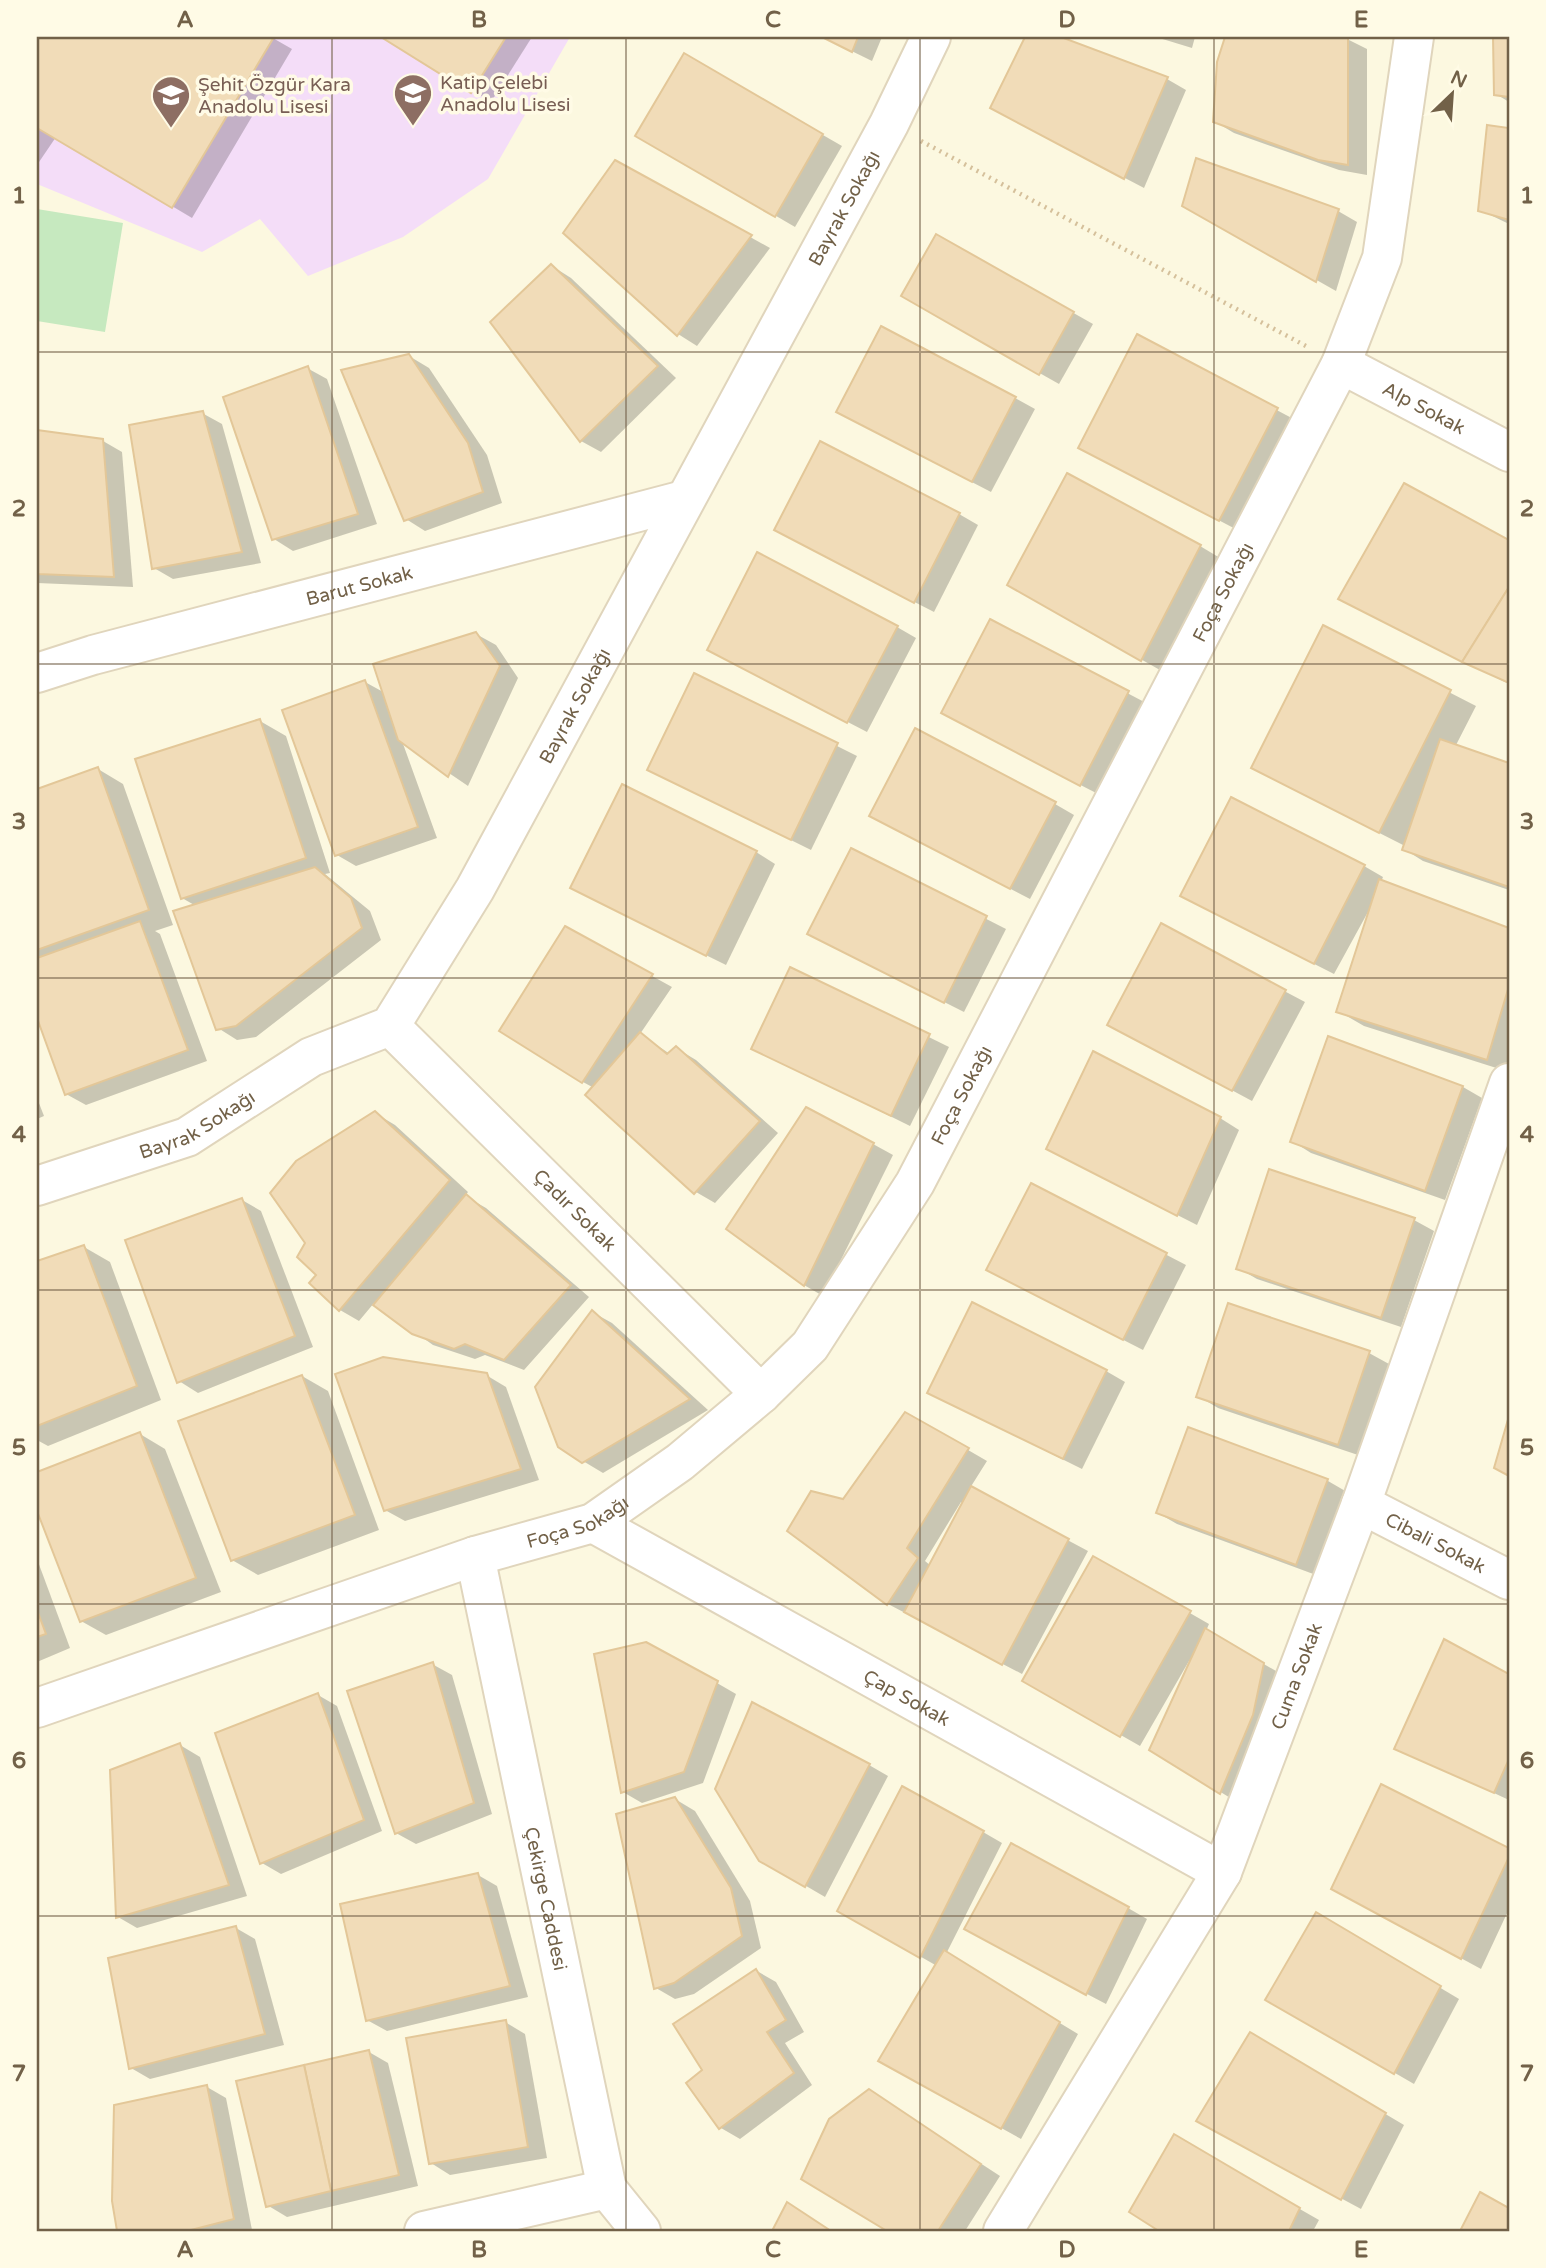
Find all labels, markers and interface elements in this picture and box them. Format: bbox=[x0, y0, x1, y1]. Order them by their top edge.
text: A bbox=[176, 6, 194, 34]
text: B bbox=[471, 6, 487, 34]
text: C bbox=[765, 6, 781, 34]
text: D bbox=[1058, 6, 1076, 34]
text: E bbox=[1354, 6, 1368, 34]
north arrow bbox=[1416, 60, 1486, 130]
text: N bbox=[1447, 66, 1470, 93]
school or university icon: Katip Çelebi Anadolu Lisesi bbox=[392, 72, 434, 127]
place label: Katip Çelebi Anadolu Lisesi bbox=[440, 72, 571, 116]
school or university icon: Şehit Özgür Kara Anadolu Lisesi bbox=[150, 74, 192, 129]
place label: Şehit Özgür Kara Anadolu Lisesi bbox=[198, 74, 351, 118]
street label: Bayrak Sokağı bbox=[804, 147, 885, 270]
text: 1 bbox=[12, 182, 26, 210]
text: 1 bbox=[1520, 182, 1534, 210]
street label: Alp Sokak bbox=[1379, 378, 1469, 439]
text: 2 bbox=[12, 495, 26, 523]
text: 2 bbox=[1520, 495, 1534, 523]
street label: Foça Sokağı bbox=[1188, 539, 1258, 646]
street label: Barut Sokak bbox=[304, 562, 415, 611]
street label: Bayrak Sokağı bbox=[535, 645, 615, 768]
text: 3 bbox=[12, 808, 26, 836]
text: 3 bbox=[1520, 808, 1534, 836]
street label: Foça Sokağı bbox=[927, 1042, 997, 1149]
street label: Bayrak Sokağı bbox=[137, 1086, 259, 1164]
text: 4 bbox=[12, 1121, 27, 1149]
text: 4 bbox=[1520, 1121, 1535, 1149]
street label: Çadır Sokak bbox=[529, 1165, 620, 1256]
text: 5 bbox=[12, 1434, 26, 1462]
text: 5 bbox=[1520, 1434, 1534, 1462]
street label: Foça Sokağı bbox=[524, 1492, 633, 1553]
street label: Cibali Sokak bbox=[1382, 1508, 1489, 1578]
street label: Cuma Sokak bbox=[1267, 1620, 1327, 1733]
street label: Çap Sokak bbox=[859, 1665, 953, 1731]
text: 6 bbox=[12, 1747, 26, 1775]
text: 6 bbox=[1520, 1747, 1534, 1775]
street label: Çekirge Caddesi bbox=[520, 1825, 571, 1973]
text: 7 bbox=[12, 2060, 26, 2088]
text: 7 bbox=[1520, 2060, 1534, 2088]
text: A bbox=[176, 2236, 194, 2264]
text: B bbox=[471, 2236, 487, 2264]
text: C bbox=[765, 2236, 781, 2264]
text: D bbox=[1058, 2236, 1076, 2264]
text: E bbox=[1354, 2236, 1368, 2264]

